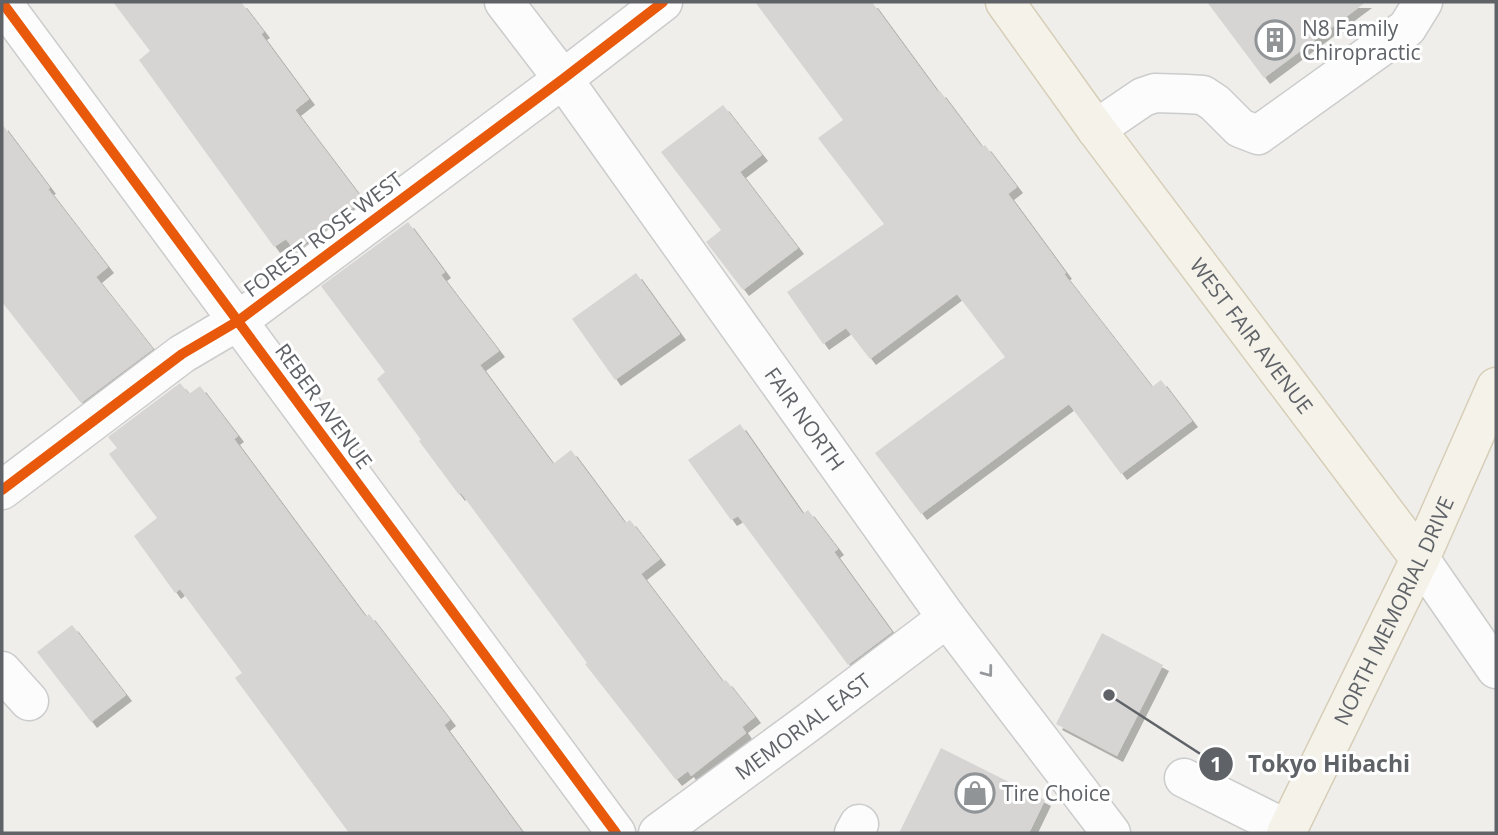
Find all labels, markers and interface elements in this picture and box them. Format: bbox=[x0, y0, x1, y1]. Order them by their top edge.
place label: N8 Family Chiropractic bbox=[1302, 14, 1421, 66]
building icon: N8 Family Chiropractic bbox=[1254, 19, 1296, 61]
street label: FOREST ROSE WEST bbox=[238, 165, 409, 303]
street label: WEST FAIR AVENUE bbox=[1184, 252, 1320, 419]
street label: REBER AVENUE bbox=[269, 338, 379, 474]
street label: FAIR NORTH bbox=[759, 361, 851, 476]
street label: NORTH MEMORIAL DRIVE bbox=[1327, 492, 1460, 730]
one-way arrow bbox=[980, 664, 993, 677]
street label: MEMORIAL EAST bbox=[729, 666, 877, 786]
callout: Tokyo Hibachi bbox=[1199, 742, 1424, 786]
text: Tokyo Hibachi bbox=[1248, 747, 1410, 779]
text: 1 bbox=[1210, 750, 1222, 778]
shop icon: Tire Choice bbox=[954, 772, 996, 814]
place label: Tire Choice bbox=[1002, 779, 1111, 807]

